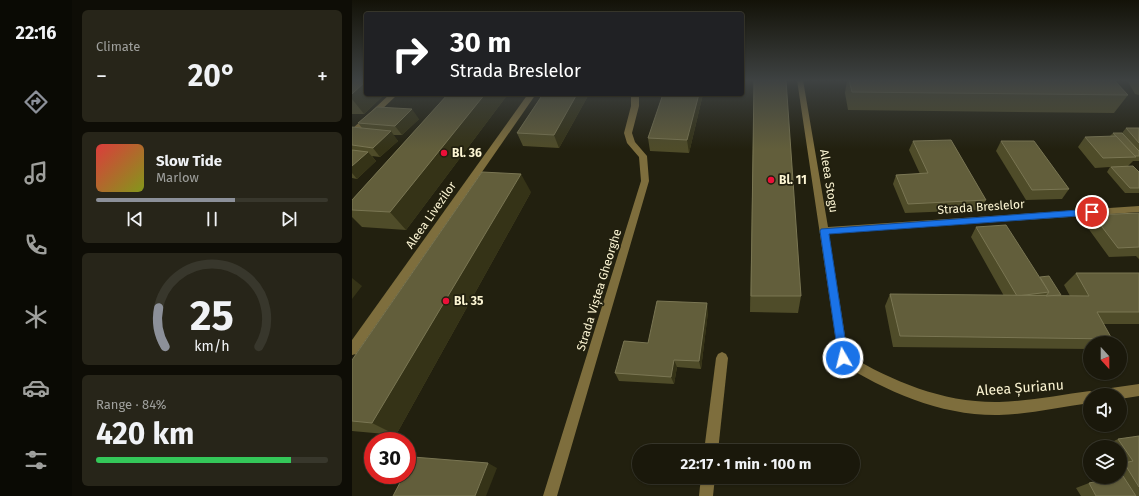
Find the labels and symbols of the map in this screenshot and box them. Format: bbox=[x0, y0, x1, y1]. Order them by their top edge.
place label: Bl. 36 bbox=[452, 146, 482, 160]
marker: Bl. 36 bbox=[439, 148, 449, 158]
street label: Aleea Stogu bbox=[817, 148, 841, 214]
place label: Bl. 11 bbox=[779, 173, 807, 187]
marker: Bl. 11 bbox=[766, 175, 776, 185]
street label: Aleea Livezilor bbox=[403, 179, 459, 251]
pin bbox=[1075, 195, 1109, 229]
street label: Strada Breslelor bbox=[937, 197, 1025, 217]
street label: Strada Viștea Gheorghe bbox=[574, 227, 625, 353]
place label: Bl. 35 bbox=[454, 294, 484, 308]
marker: Bl. 35 bbox=[441, 296, 451, 306]
north arrow bbox=[1083, 336, 1127, 380]
position arrow bbox=[822, 337, 864, 379]
street label: Aleea Șurianu bbox=[976, 376, 1064, 401]
speed limit sign: 30 bbox=[364, 432, 416, 484]

